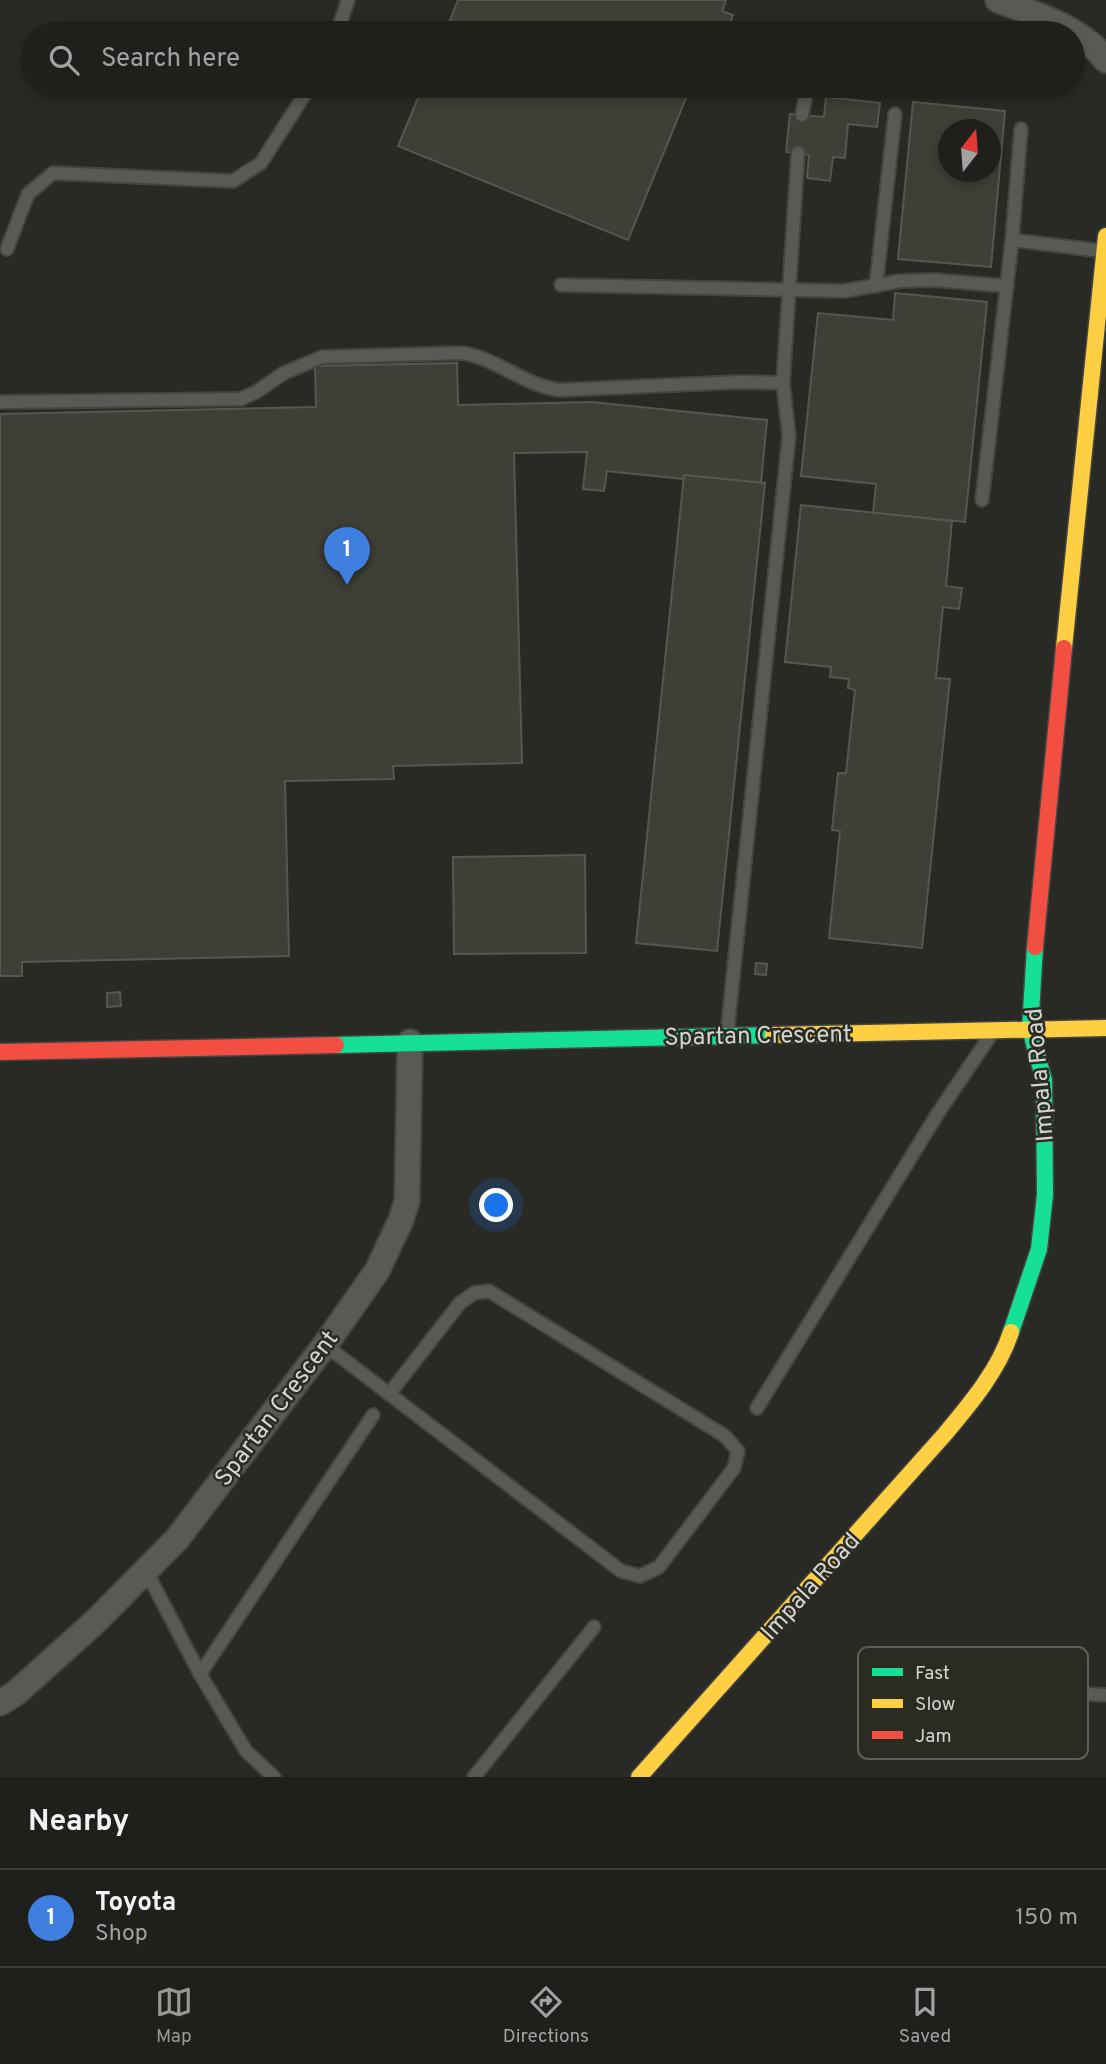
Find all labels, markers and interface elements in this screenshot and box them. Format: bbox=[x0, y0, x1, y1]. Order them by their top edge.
search box bbox=[21, 21, 1085, 98]
icon: search bbox=[45, 41, 83, 79]
text: Search here bbox=[101, 43, 240, 76]
north arrow bbox=[938, 119, 1001, 182]
pin: 1 bbox=[324, 527, 370, 585]
street label: Impala Road bbox=[1020, 1007, 1062, 1143]
street label: Spartan Crescent bbox=[664, 1020, 852, 1054]
your location bbox=[479, 1188, 513, 1222]
street label: Spartan Crescent bbox=[209, 1325, 346, 1493]
street label: Impala Road bbox=[755, 1527, 867, 1647]
legend bbox=[858, 1647, 1088, 1759]
text: Fast bbox=[915, 1662, 950, 1686]
text: Slow bbox=[915, 1693, 955, 1717]
text: Jam bbox=[915, 1725, 952, 1749]
text: Nearby bbox=[28, 1804, 129, 1841]
text: Toyota bbox=[95, 1887, 176, 1920]
text: 1 bbox=[46, 1904, 56, 1933]
text: 150 m bbox=[1016, 1904, 1078, 1933]
text: Shop bbox=[95, 1920, 148, 1949]
tab: Map bbox=[155, 1983, 193, 2049]
tab: Directions bbox=[503, 1983, 589, 2049]
tab: Saved bbox=[899, 1983, 951, 2049]

